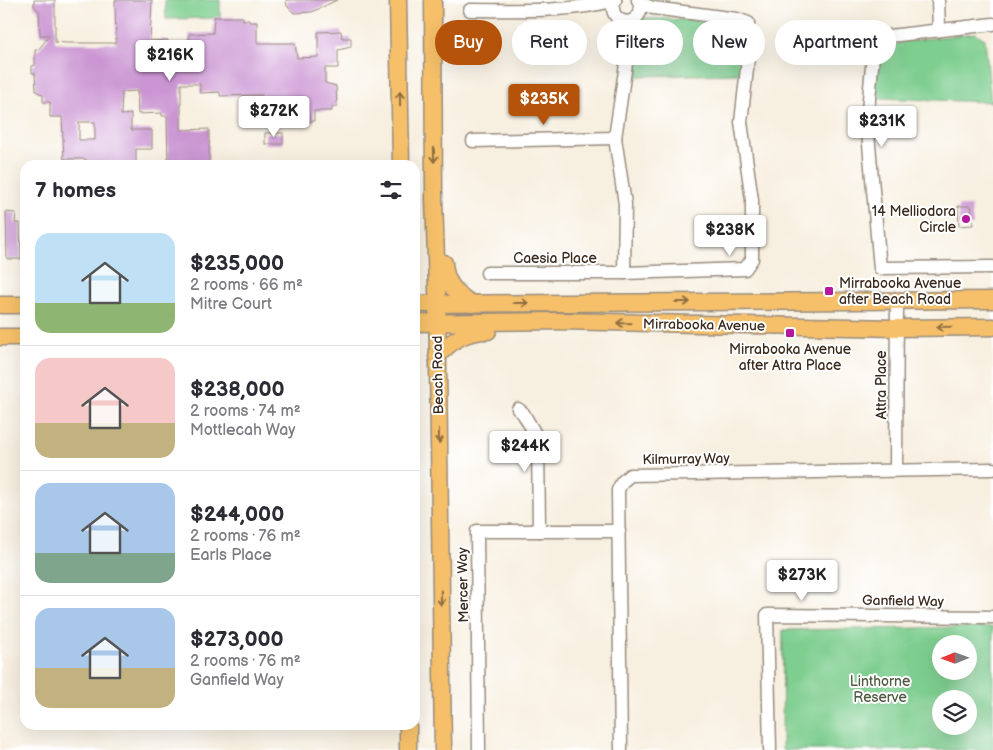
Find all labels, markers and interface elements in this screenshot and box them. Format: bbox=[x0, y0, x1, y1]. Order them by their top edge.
chip: Buy bbox=[435, 20, 502, 65]
chip: Rent bbox=[512, 20, 587, 65]
chip: Filters bbox=[597, 20, 683, 65]
chip: New bbox=[693, 20, 765, 65]
chip: Apartment bbox=[775, 20, 896, 65]
pin: $216K bbox=[135, 39, 205, 82]
text: $216K bbox=[146, 46, 194, 65]
pin: $235K bbox=[509, 84, 579, 126]
text: $235K bbox=[519, 90, 569, 109]
one-way arrow bbox=[395, 91, 405, 108]
pin: $272K bbox=[239, 96, 309, 138]
text: $272K bbox=[249, 102, 299, 121]
pin: $231K bbox=[847, 106, 917, 148]
text: $231K bbox=[859, 112, 905, 131]
one-way arrow bbox=[429, 146, 439, 163]
icon: filters bbox=[377, 176, 405, 204]
text: 7 homes bbox=[35, 178, 116, 203]
place label: 14 Melliodora Circle bbox=[872, 203, 956, 236]
marker: 14 Melliodora Circle bbox=[960, 213, 972, 225]
pin: $238K bbox=[695, 214, 765, 257]
text: $238K bbox=[705, 221, 755, 240]
street label: Caesia Place bbox=[513, 250, 597, 267]
text: $235,000 bbox=[190, 251, 284, 276]
icon: home bbox=[75, 253, 135, 313]
place label: Mirrabooka Avenue after Beach Road bbox=[839, 275, 961, 308]
text: 2 rooms · 66 m² bbox=[190, 276, 303, 295]
marker: Mirrabooka Avenue after Beach Road bbox=[823, 285, 835, 297]
text: Mitre Court bbox=[190, 295, 272, 314]
one-way arrow bbox=[674, 297, 691, 307]
one-way arrow bbox=[512, 298, 528, 308]
street label: Mirrabooka Avenue bbox=[643, 315, 765, 335]
one-way arrow bbox=[617, 318, 633, 328]
one-way arrow bbox=[937, 322, 953, 332]
marker: Mirrabooka Avenue after Attra Place bbox=[784, 327, 796, 339]
street label: Beach Road bbox=[429, 336, 447, 414]
place label: Mirrabooka Avenue after Attra Place bbox=[729, 341, 851, 374]
street label: Attra Place bbox=[873, 350, 890, 420]
text: $238,000 bbox=[190, 377, 285, 402]
icon: home bbox=[75, 378, 135, 438]
text: 2 rooms · 74 m² bbox=[190, 402, 301, 421]
text: Mottlecah Way bbox=[190, 421, 296, 440]
one-way arrow bbox=[434, 428, 444, 444]
pin: $244K bbox=[490, 430, 560, 473]
text: $244K bbox=[500, 437, 550, 456]
street label: Kilmurray Way bbox=[642, 450, 730, 468]
text: $244,000 bbox=[190, 502, 284, 527]
icon: home bbox=[75, 503, 135, 563]
text: 2 rooms · 76 m² bbox=[190, 527, 301, 546]
text: Earls Place bbox=[190, 546, 272, 565]
street label: Mercer Way bbox=[454, 546, 472, 623]
pin: $273K bbox=[767, 560, 837, 602]
text: $273K bbox=[778, 566, 826, 585]
one-way arrow bbox=[436, 590, 446, 606]
street label: Ganfield Way bbox=[862, 592, 945, 610]
text: $273,000 bbox=[190, 627, 284, 652]
icon: home bbox=[75, 628, 135, 688]
north arrow bbox=[932, 635, 978, 680]
map controls bbox=[932, 635, 977, 735]
text: 2 rooms · 76 m² bbox=[190, 652, 301, 671]
text: Ganfield Way bbox=[190, 671, 284, 690]
park label: Linthorne Reserve bbox=[850, 673, 910, 706]
button: layers bbox=[932, 690, 977, 735]

